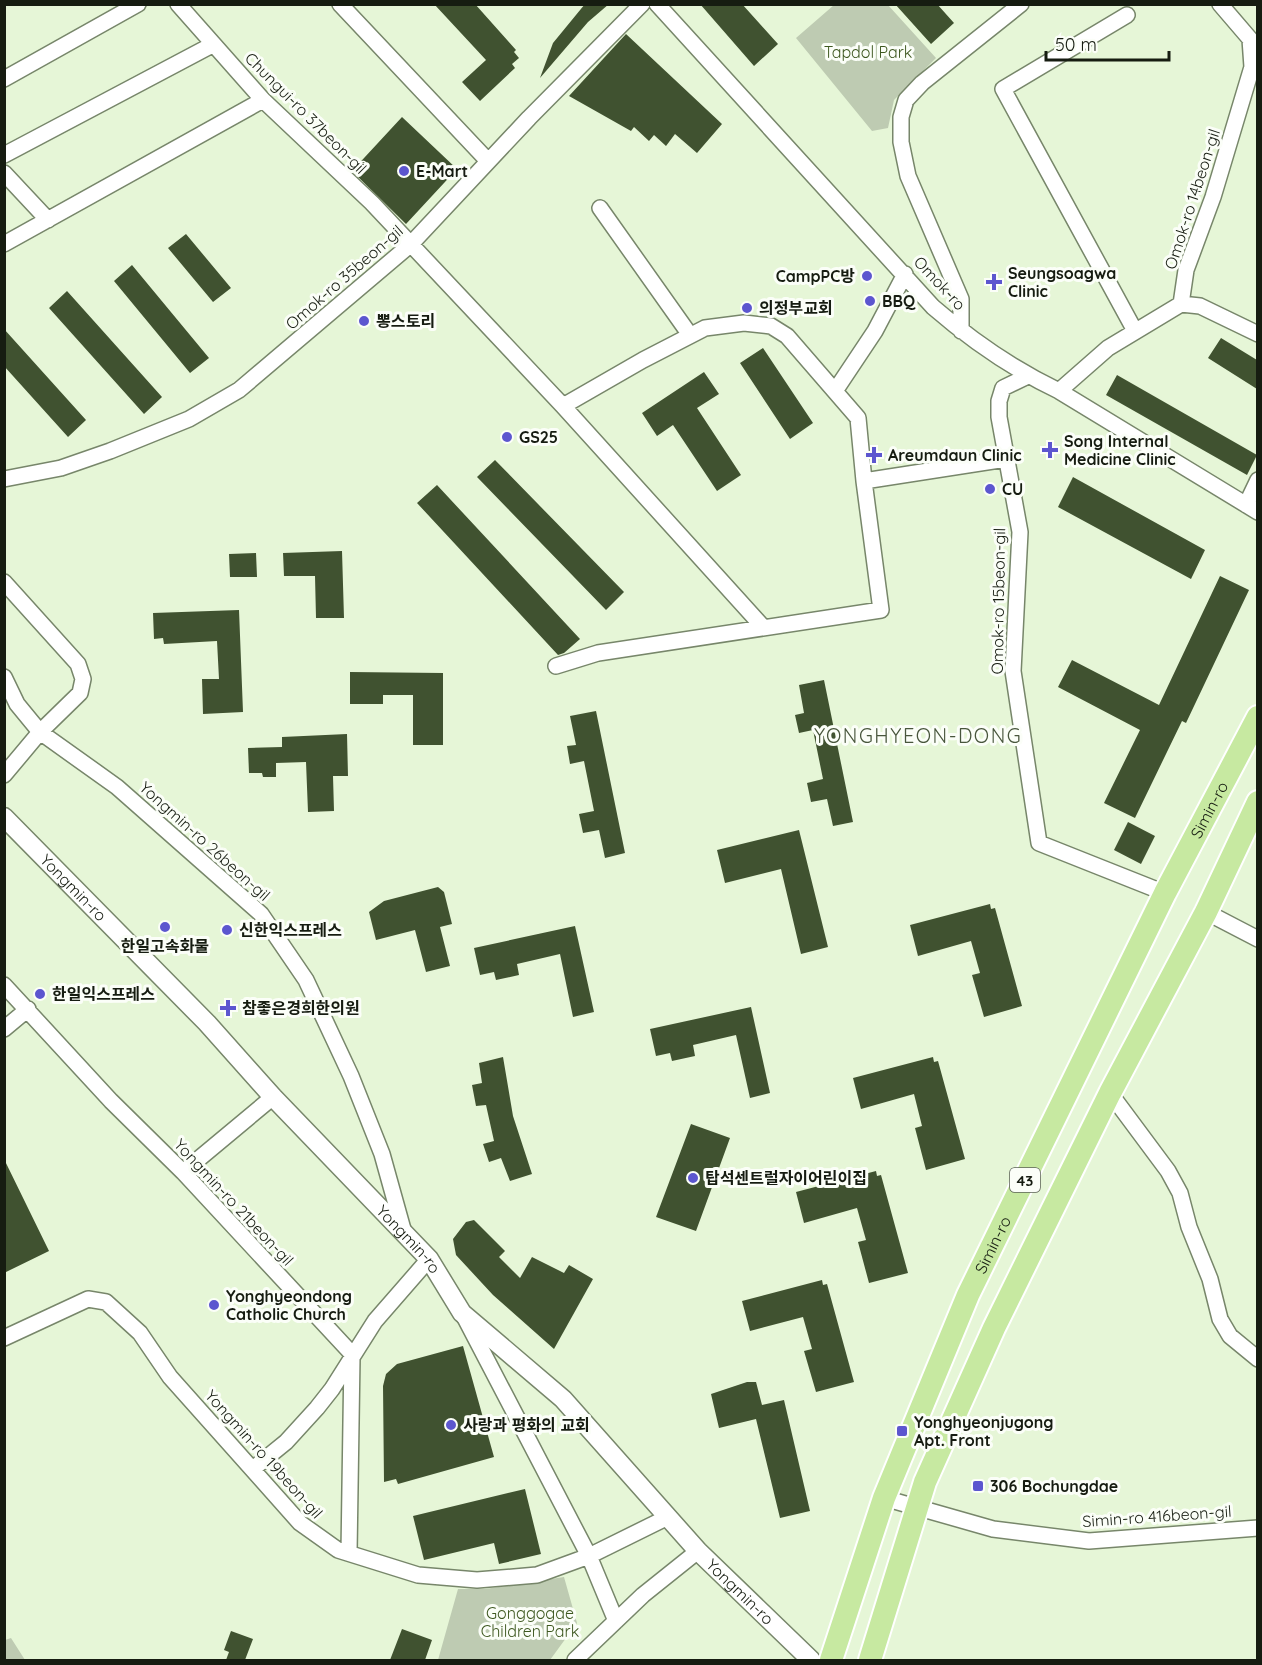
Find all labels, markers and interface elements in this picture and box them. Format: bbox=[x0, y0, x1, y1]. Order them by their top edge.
scale bar bbox=[1046, 24, 1169, 62]
text: 50 m bbox=[1055, 33, 1097, 56]
park label: Tapdol Park bbox=[824, 42, 912, 62]
street label: Chungui-ro 37beon-gil bbox=[241, 48, 371, 178]
street label: Omok-ro 14beon-gil bbox=[1160, 126, 1224, 272]
place label: E-Mart bbox=[416, 161, 468, 181]
marker: E-Mart bbox=[397, 164, 411, 178]
street label: Omok-ro 35beon-gil bbox=[281, 220, 407, 334]
street label: Omok-ro bbox=[910, 252, 970, 314]
place label: Seungsoagwa Clinic bbox=[1008, 263, 1116, 301]
place label: CampPC방 bbox=[776, 266, 855, 286]
marker: CampPC방 bbox=[860, 269, 874, 283]
marker: Seungsoagwa Clinic bbox=[985, 273, 1003, 291]
place label: BBQ bbox=[882, 291, 916, 311]
marker: BBQ bbox=[863, 294, 877, 308]
place label: 의정부교회 bbox=[759, 298, 833, 318]
marker: 의정부교회 bbox=[740, 301, 754, 315]
place label: 뽕스토리 bbox=[376, 311, 435, 331]
marker: 뽕스토리 bbox=[357, 314, 371, 328]
place label: GS25 bbox=[519, 427, 558, 447]
marker: GS25 bbox=[500, 430, 514, 444]
place label: Song Internal Medicine Clinic bbox=[1064, 431, 1176, 469]
marker: Song Internal Medicine Clinic bbox=[1041, 441, 1059, 459]
place label: Areumdaun Clinic bbox=[888, 445, 1022, 465]
marker: Areumdaun Clinic bbox=[865, 446, 883, 464]
place label: CU bbox=[1002, 479, 1023, 499]
marker: CU bbox=[983, 482, 997, 496]
street label: Omok-ro 15beon-gil bbox=[987, 527, 1009, 675]
district label: YONGHYEON-DONG bbox=[814, 723, 1022, 748]
street label: Yongmin-ro 26beon-gil bbox=[136, 777, 274, 905]
street label: Simin-ro bbox=[1186, 778, 1232, 842]
street label: Yongmin-ro bbox=[36, 850, 111, 925]
marker: 한일고속화물 bbox=[158, 920, 172, 934]
place label: 신한익스프레스 bbox=[239, 920, 342, 940]
marker: 신한익스프레스 bbox=[220, 923, 234, 937]
place label: 한일고속화물 bbox=[121, 936, 209, 956]
place label: 한일익스프레스 bbox=[52, 984, 155, 1004]
marker: 한일익스프레스 bbox=[33, 987, 47, 1001]
place label: 참좋은경희한의원 bbox=[242, 998, 360, 1018]
marker: 참좋은경희한의원 bbox=[219, 999, 237, 1017]
street label: Yongmin-ro 21beon-gil bbox=[170, 1134, 298, 1270]
place label: 탑석센트럴자이어린이집 bbox=[705, 1168, 867, 1188]
road number: 43 bbox=[1010, 1168, 1040, 1192]
marker: 탑석센트럴자이어린이집 bbox=[686, 1171, 700, 1185]
street label: Yongmin-ro bbox=[372, 1201, 445, 1277]
street label: Simin-ro bbox=[970, 1213, 1015, 1277]
place label: Yonghyeondong Catholic Church bbox=[226, 1286, 352, 1324]
marker: Yonghyeondong Catholic Church bbox=[207, 1298, 221, 1312]
street label: Yongmin-ro 19beon-gil bbox=[201, 1385, 327, 1523]
place label: Yonghyeonjugong Apt. Front bbox=[914, 1412, 1053, 1450]
place label: 사랑과 평화의 교회 bbox=[463, 1415, 590, 1435]
marker: 사랑과 평화의 교회 bbox=[444, 1418, 458, 1432]
marker: Yonghyeonjugong Apt. Front bbox=[895, 1424, 909, 1438]
place label: 306 Bochungdae bbox=[990, 1476, 1118, 1496]
marker: 306 Bochungdae bbox=[971, 1479, 985, 1493]
street label: Simin-ro 416beon-gil bbox=[1082, 1501, 1232, 1531]
street label: Yongmin-ro bbox=[702, 1554, 778, 1629]
park label: Gonggogae Children Park bbox=[481, 1603, 579, 1641]

